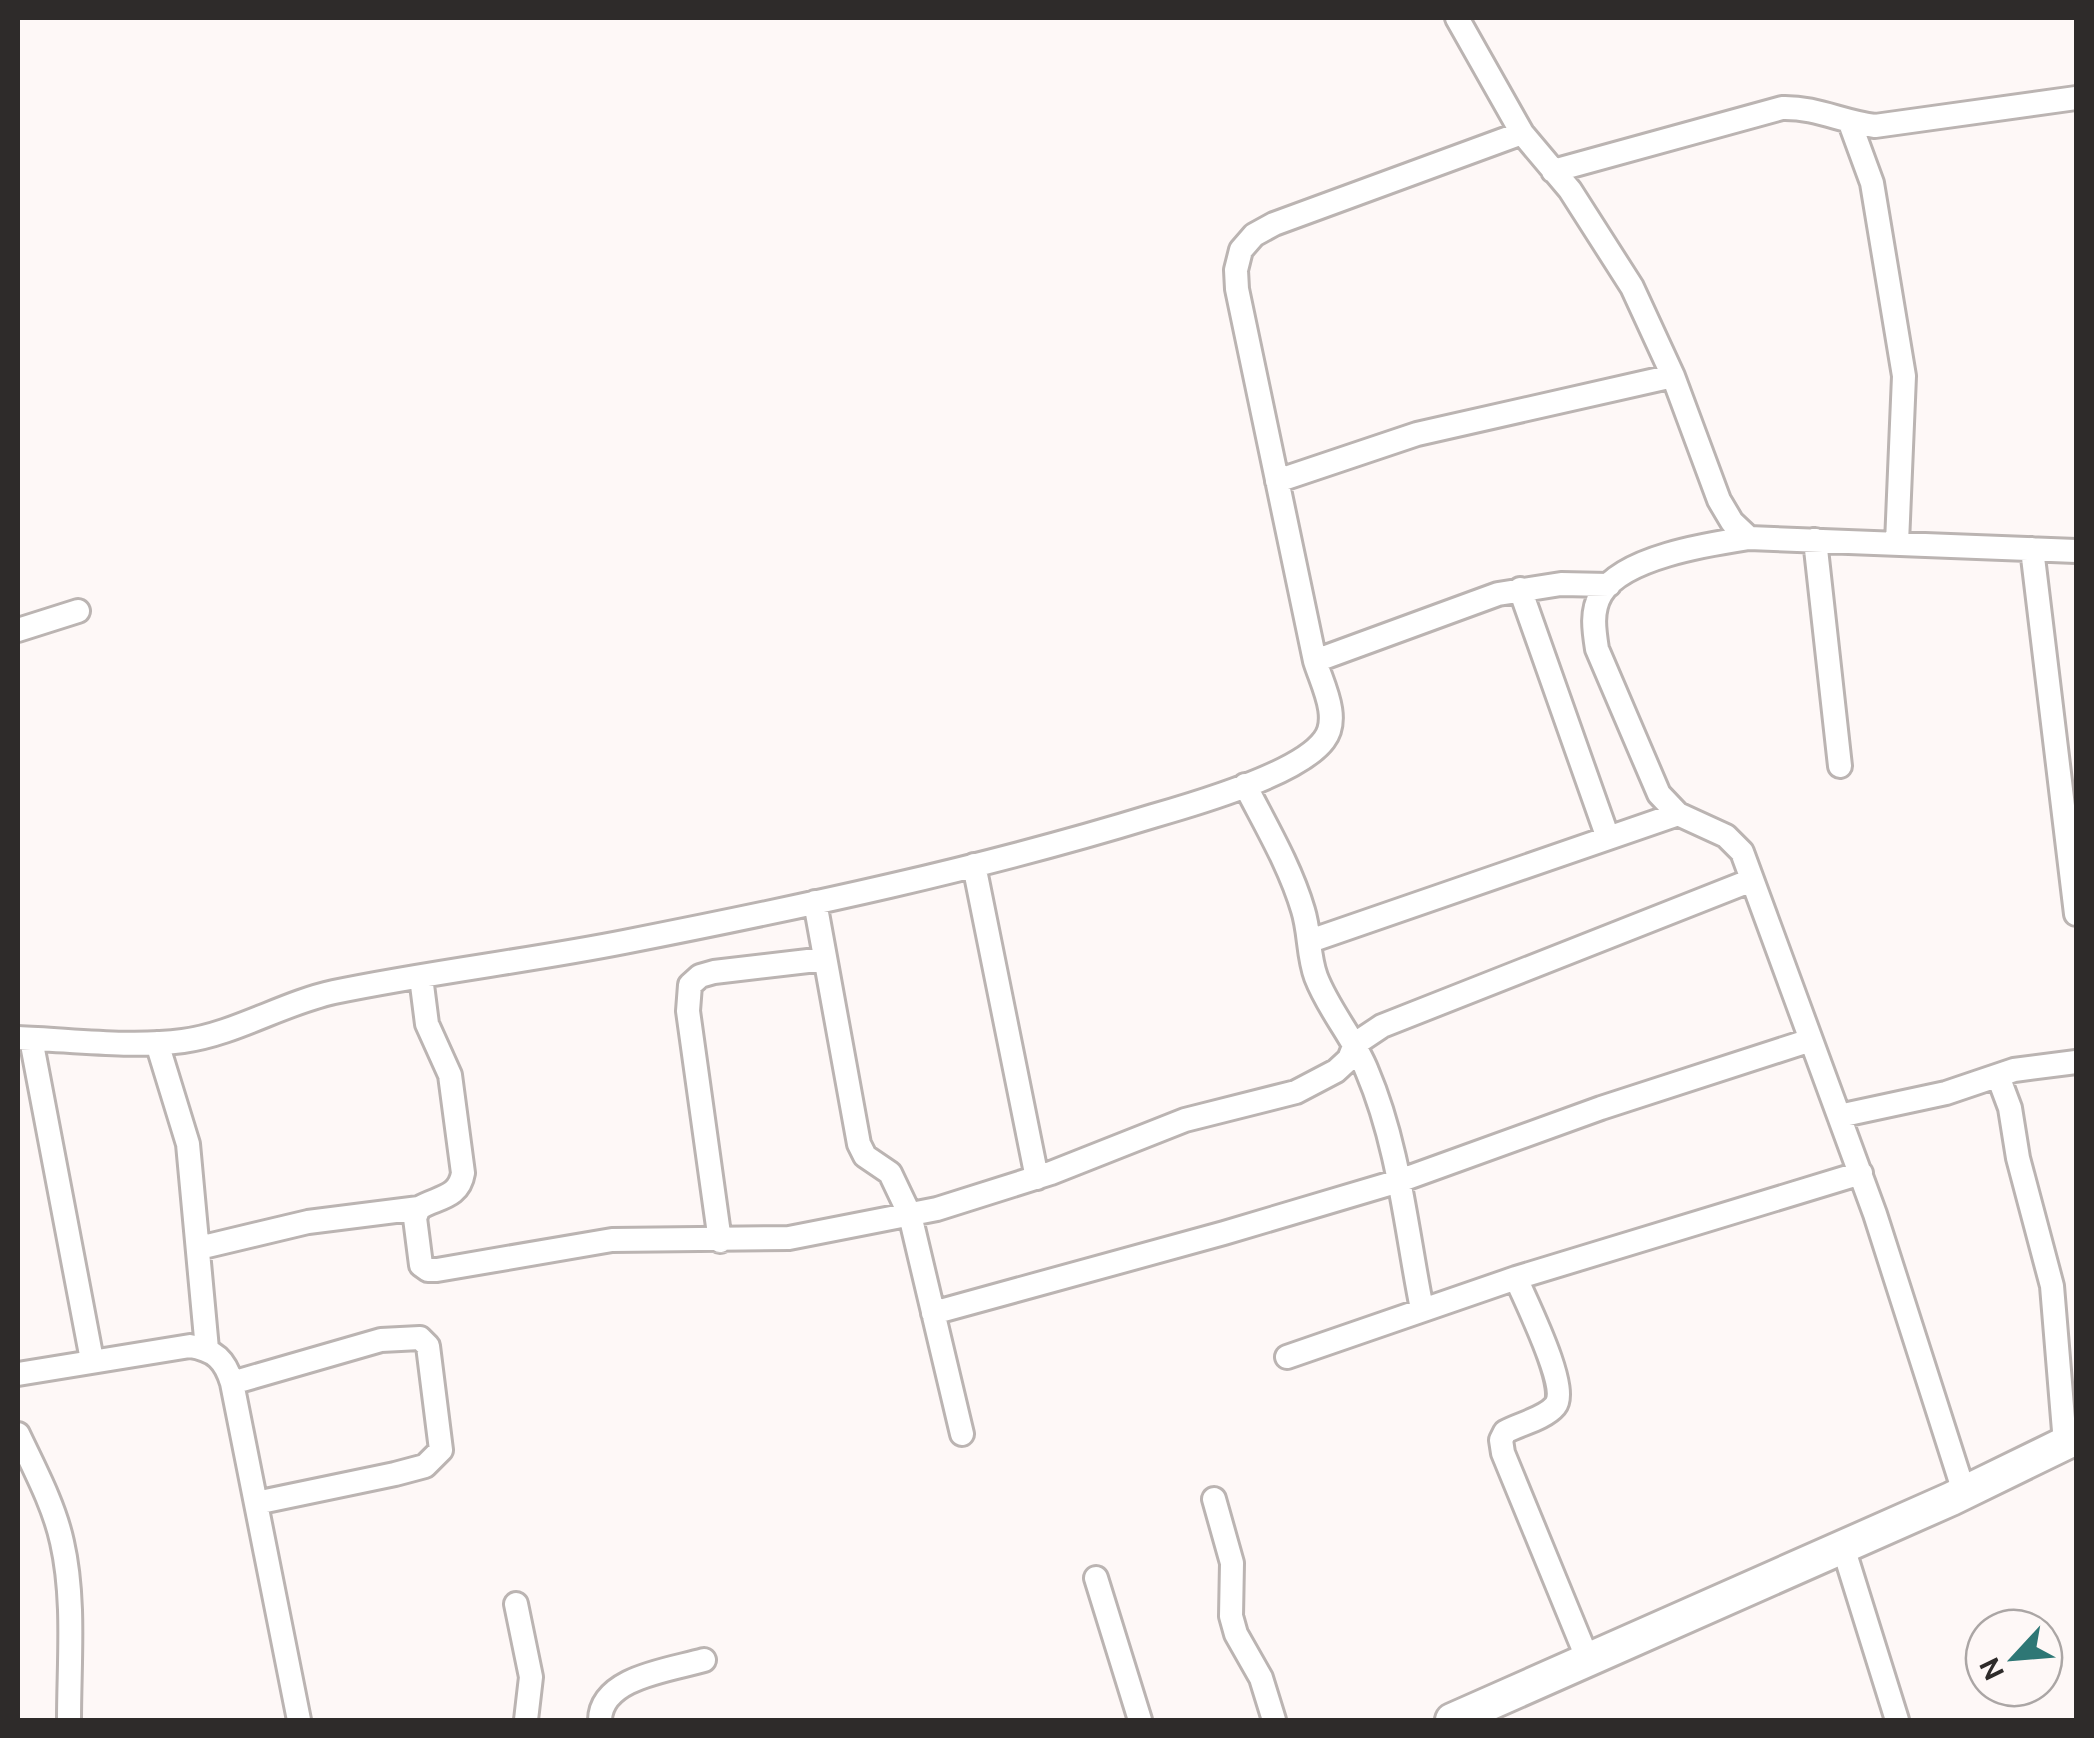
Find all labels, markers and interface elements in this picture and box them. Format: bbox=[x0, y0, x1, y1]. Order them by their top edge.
north arrow bbox=[1964, 1608, 2064, 1708]
text: N bbox=[1973, 1653, 2010, 1685]

